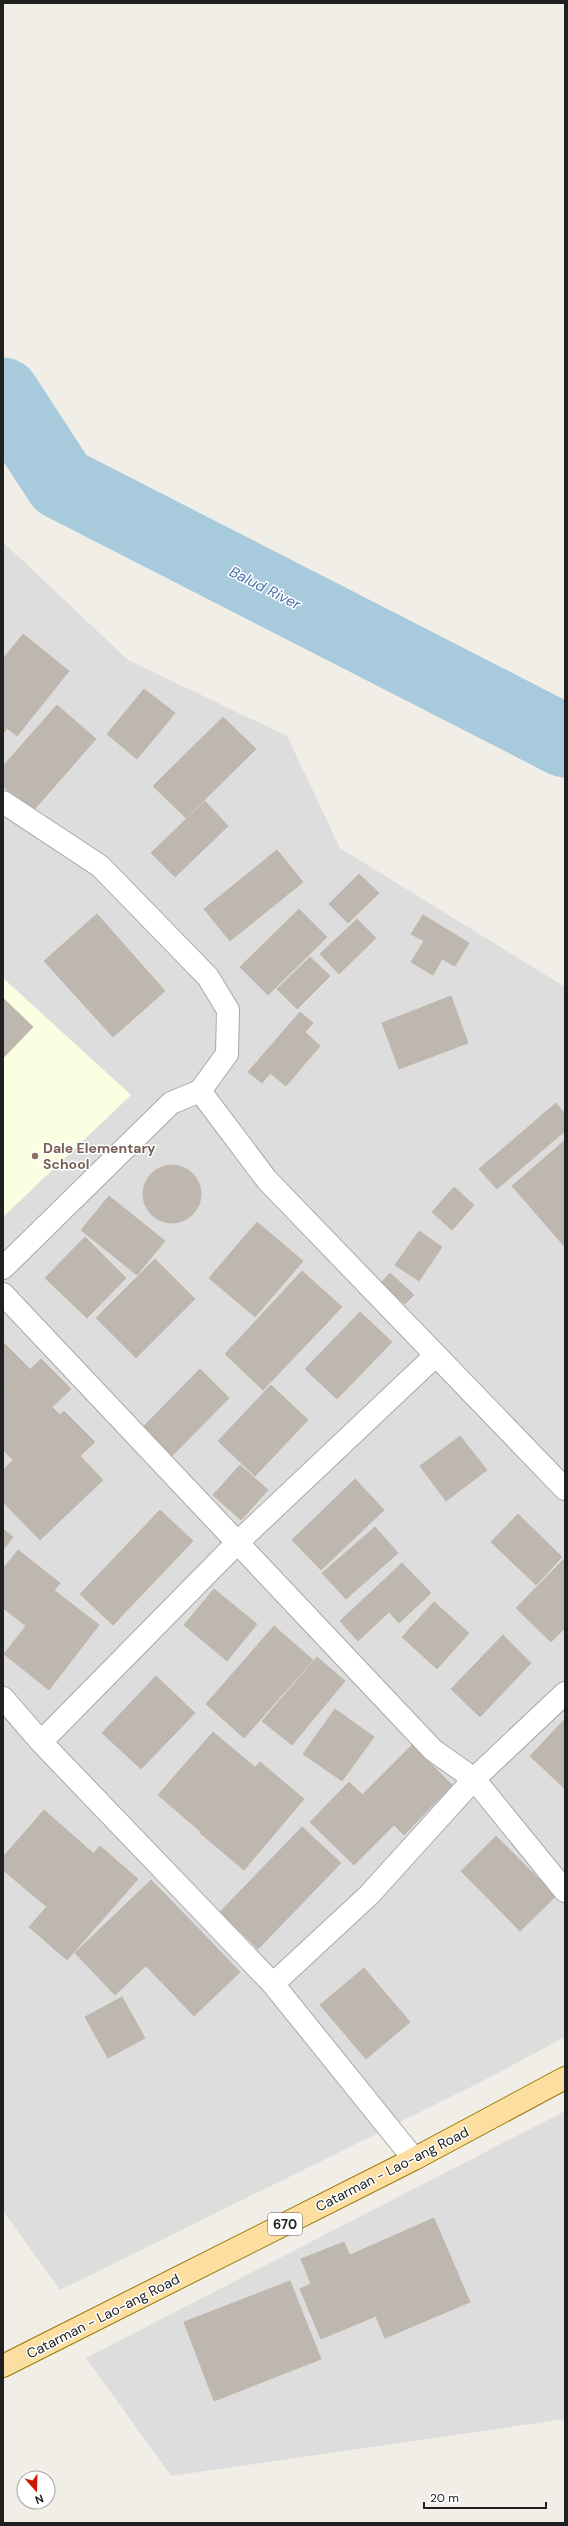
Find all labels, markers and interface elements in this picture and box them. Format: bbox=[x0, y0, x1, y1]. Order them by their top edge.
water label: Balud River bbox=[226, 562, 304, 615]
place label: Dale Elementary School bbox=[43, 1139, 156, 1173]
marker: Dale Elementary School bbox=[30, 1151, 40, 1161]
street label: Catarman - Lao-ang Road bbox=[312, 2122, 472, 2216]
road number: 670 bbox=[268, 2213, 302, 2235]
street label: Catarman - Lao-ang Road bbox=[23, 2269, 183, 2363]
north arrow bbox=[16, 2470, 56, 2510]
scale bar bbox=[424, 2484, 546, 2510]
text: 20 m bbox=[430, 2490, 459, 2506]
text: N bbox=[33, 2491, 46, 2507]

